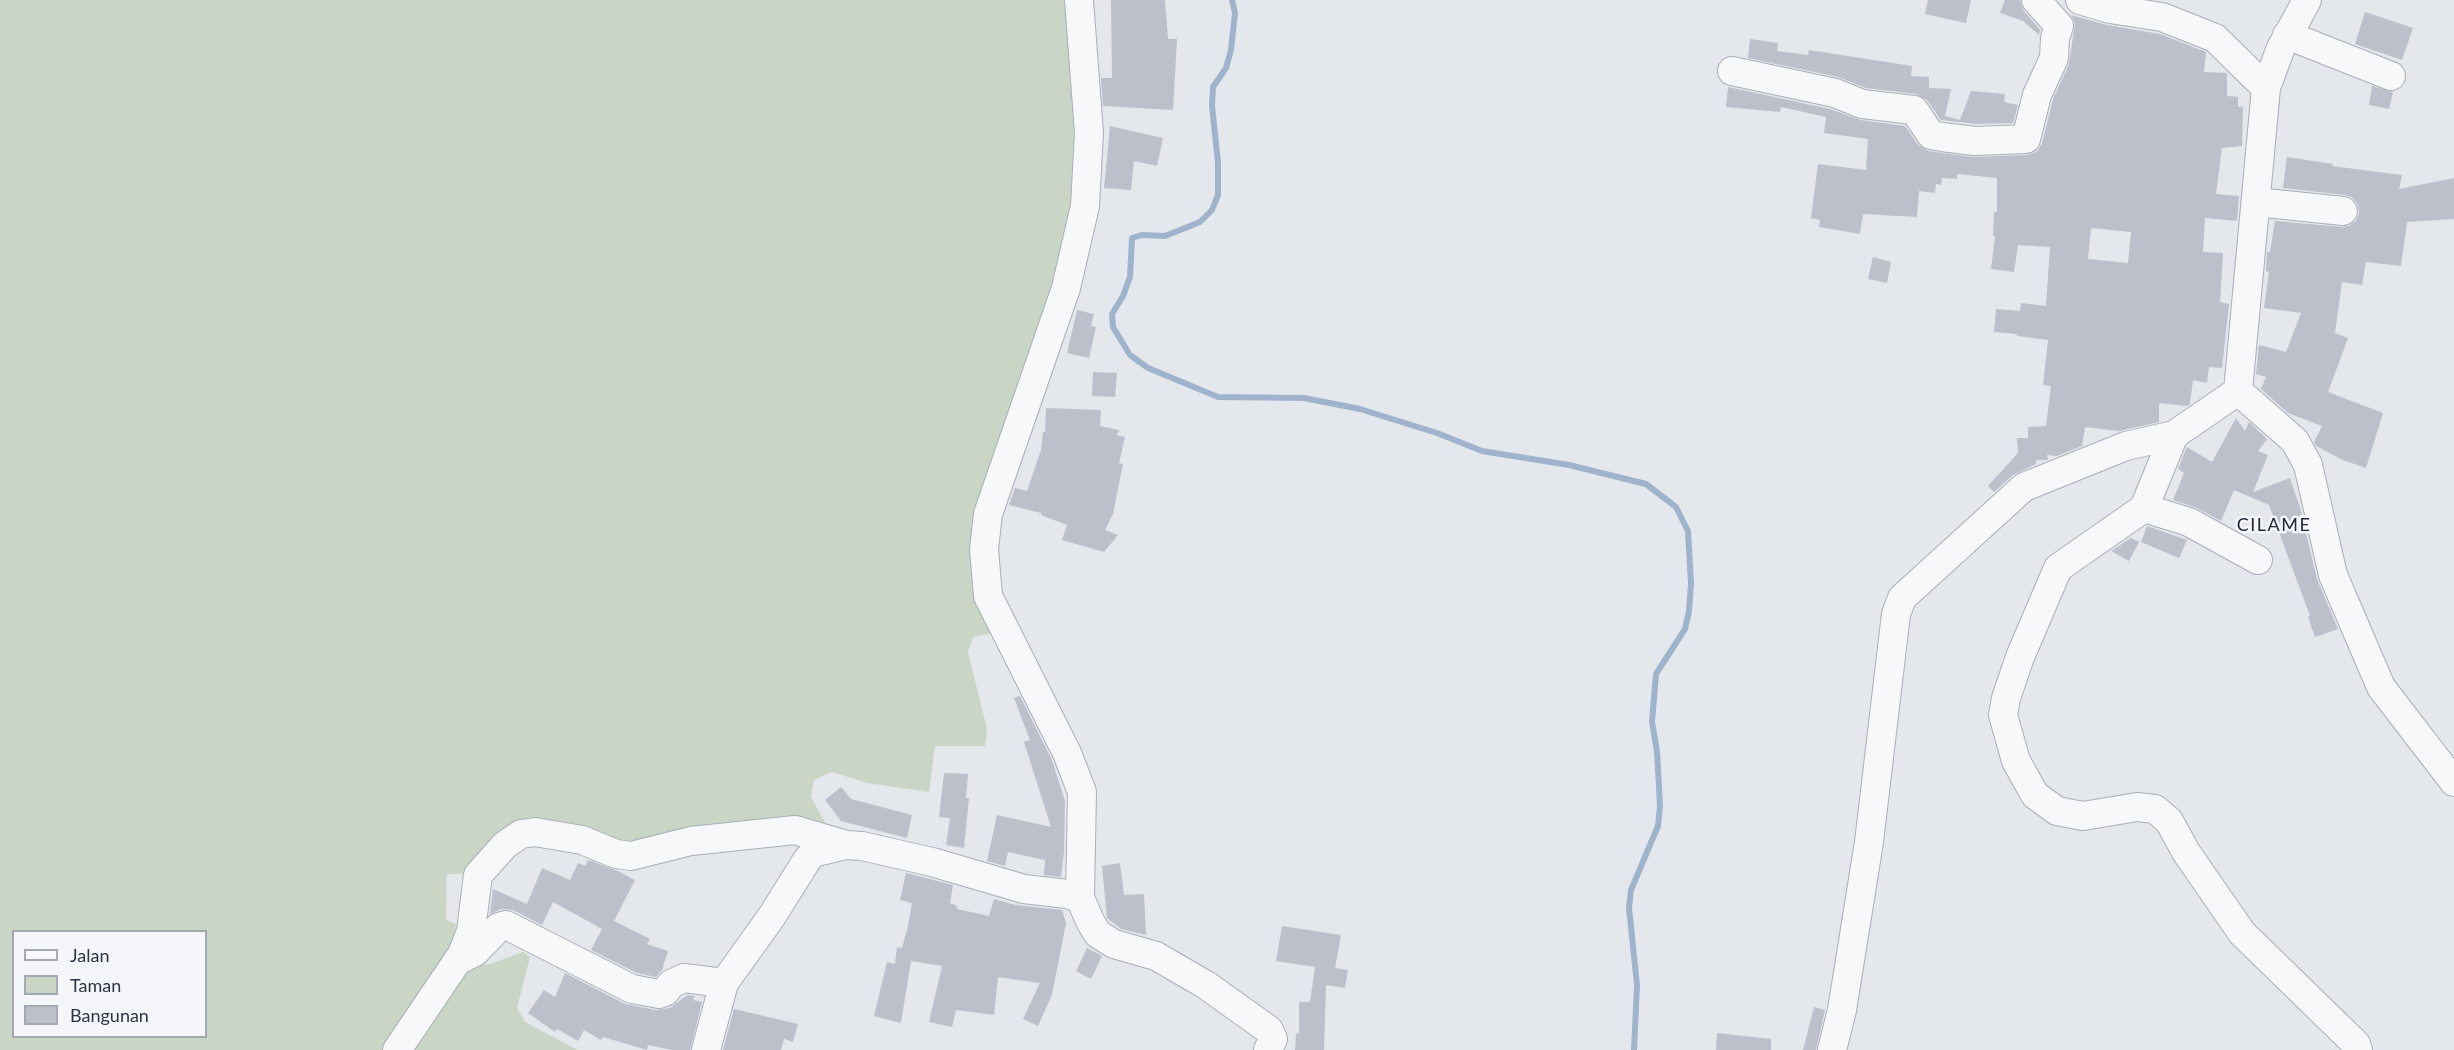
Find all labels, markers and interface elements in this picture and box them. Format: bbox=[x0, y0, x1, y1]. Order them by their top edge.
district label: CILAME bbox=[2237, 514, 2311, 536]
legend bbox=[12, 930, 207, 1038]
text: Jalan bbox=[70, 944, 109, 966]
text: Taman bbox=[70, 974, 121, 996]
text: Bangunan bbox=[70, 1004, 149, 1026]

